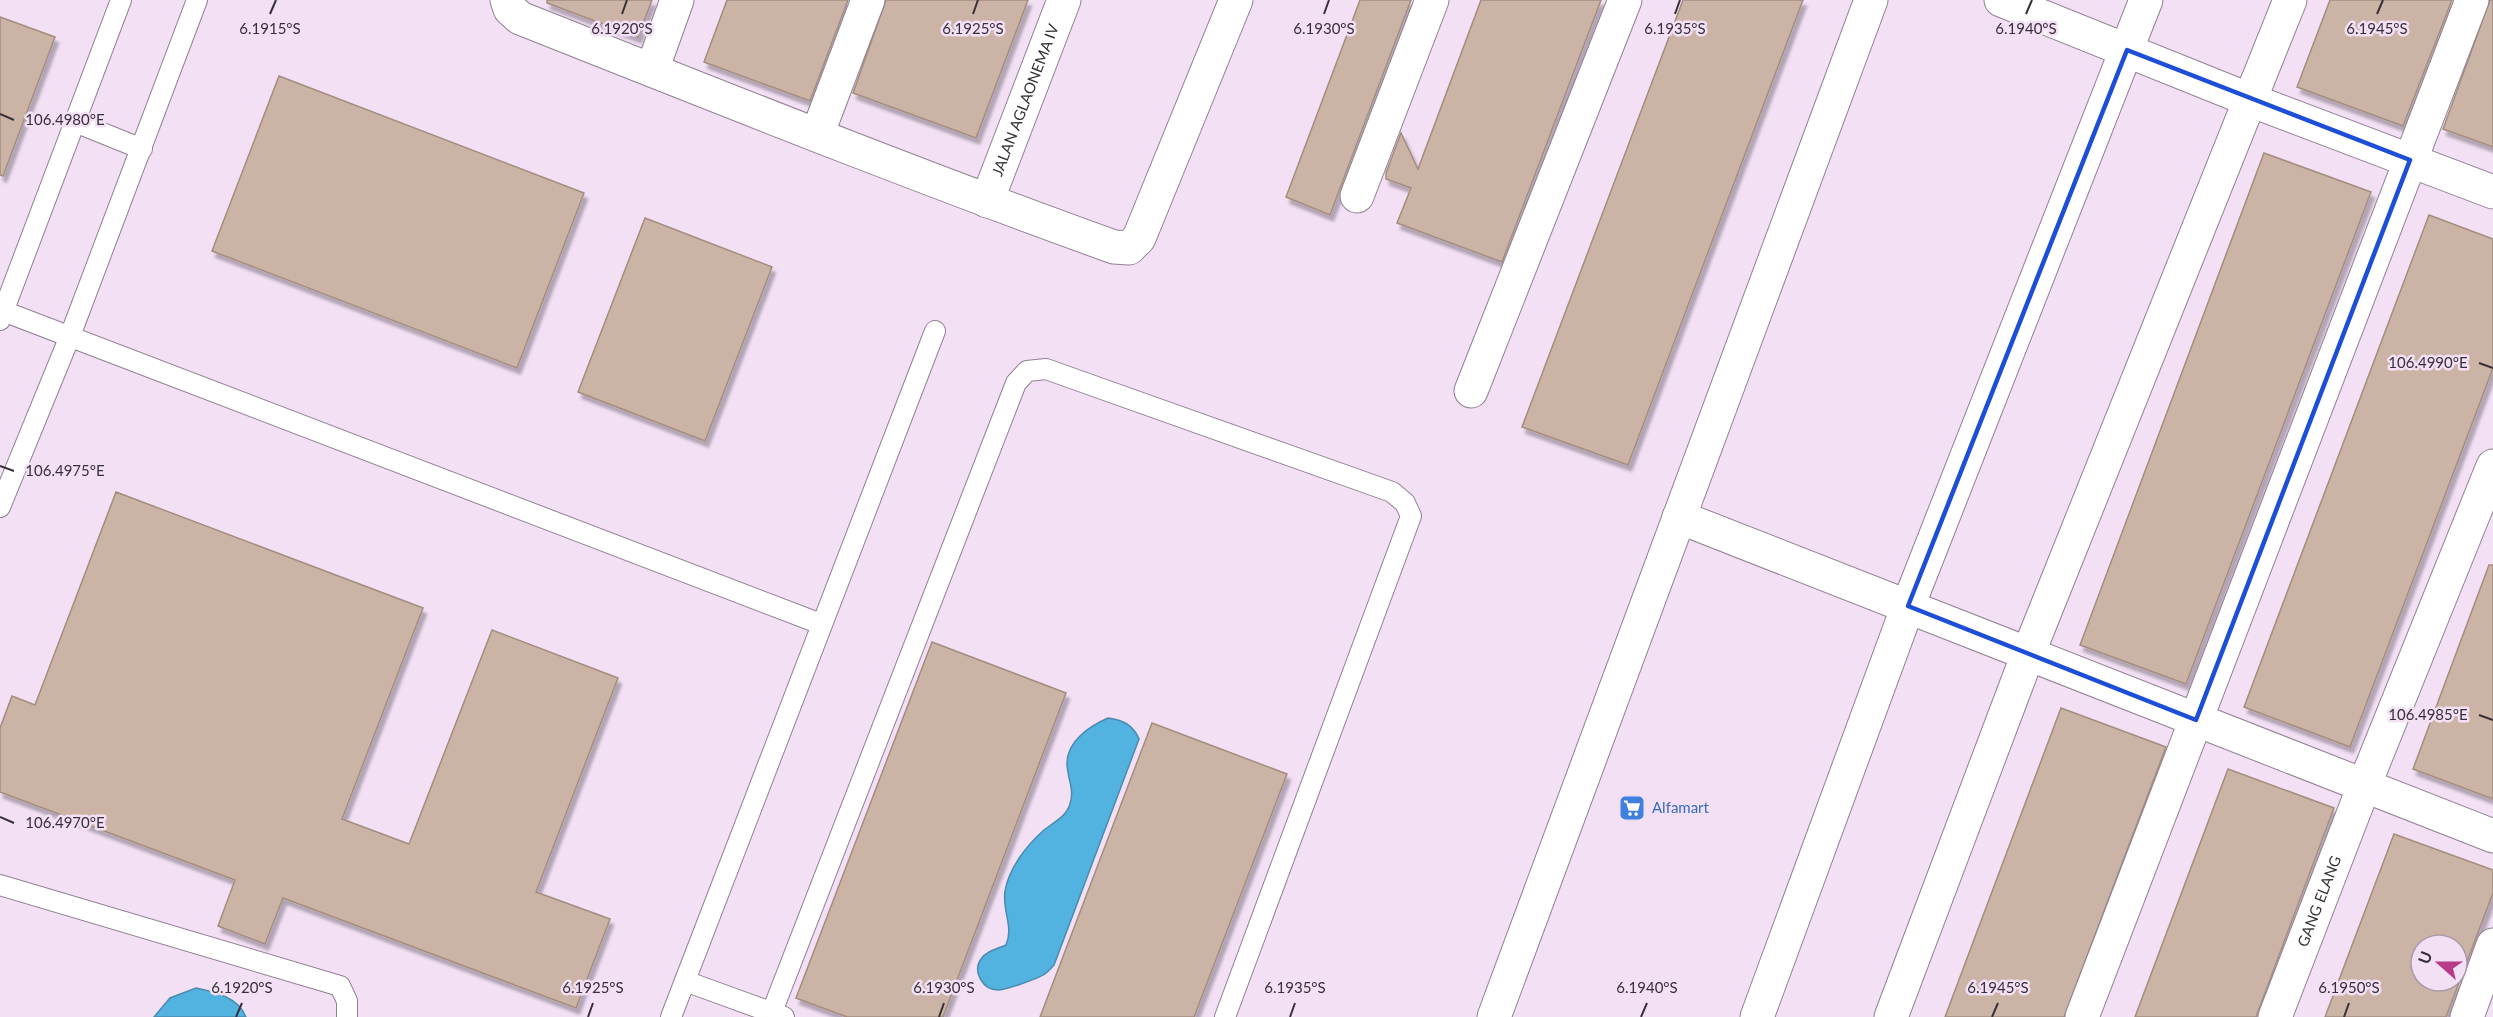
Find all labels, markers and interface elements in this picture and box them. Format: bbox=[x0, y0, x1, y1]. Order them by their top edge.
text: 6.1915°S bbox=[239, 19, 301, 37]
text: 6.1920°S bbox=[591, 19, 653, 37]
text: 6.1925°S bbox=[942, 19, 1004, 37]
text: 6.1930°S bbox=[1293, 19, 1355, 37]
text: 6.1935°S bbox=[1644, 19, 1706, 37]
text: 6.1940°S bbox=[1995, 19, 2057, 37]
text: 6.1945°S bbox=[2346, 19, 2408, 37]
street label: JALAN AGLAONEMA IV bbox=[987, 20, 1062, 178]
text: 106.4980°E bbox=[25, 110, 105, 128]
text: 106.4990°E bbox=[2388, 353, 2468, 371]
text: 106.4975°E bbox=[25, 461, 105, 479]
text: 106.4985°E bbox=[2388, 705, 2468, 723]
supermarket icon: Alfamart bbox=[1617, 793, 1647, 823]
place label: Alfamart bbox=[1652, 798, 1710, 816]
text: 106.4970°E bbox=[25, 813, 105, 831]
street label: GANG ELANG bbox=[2293, 853, 2344, 949]
north arrow bbox=[2409, 933, 2469, 993]
text: U bbox=[2414, 948, 2436, 966]
text: 6.1920°S bbox=[211, 978, 273, 996]
text: 6.1925°S bbox=[562, 978, 624, 996]
text: 6.1930°S bbox=[913, 978, 975, 996]
text: 6.1935°S bbox=[1264, 978, 1326, 996]
text: 6.1940°S bbox=[1616, 978, 1678, 996]
text: 6.1945°S bbox=[1967, 978, 2029, 996]
text: 6.1950°S bbox=[2318, 978, 2380, 996]

